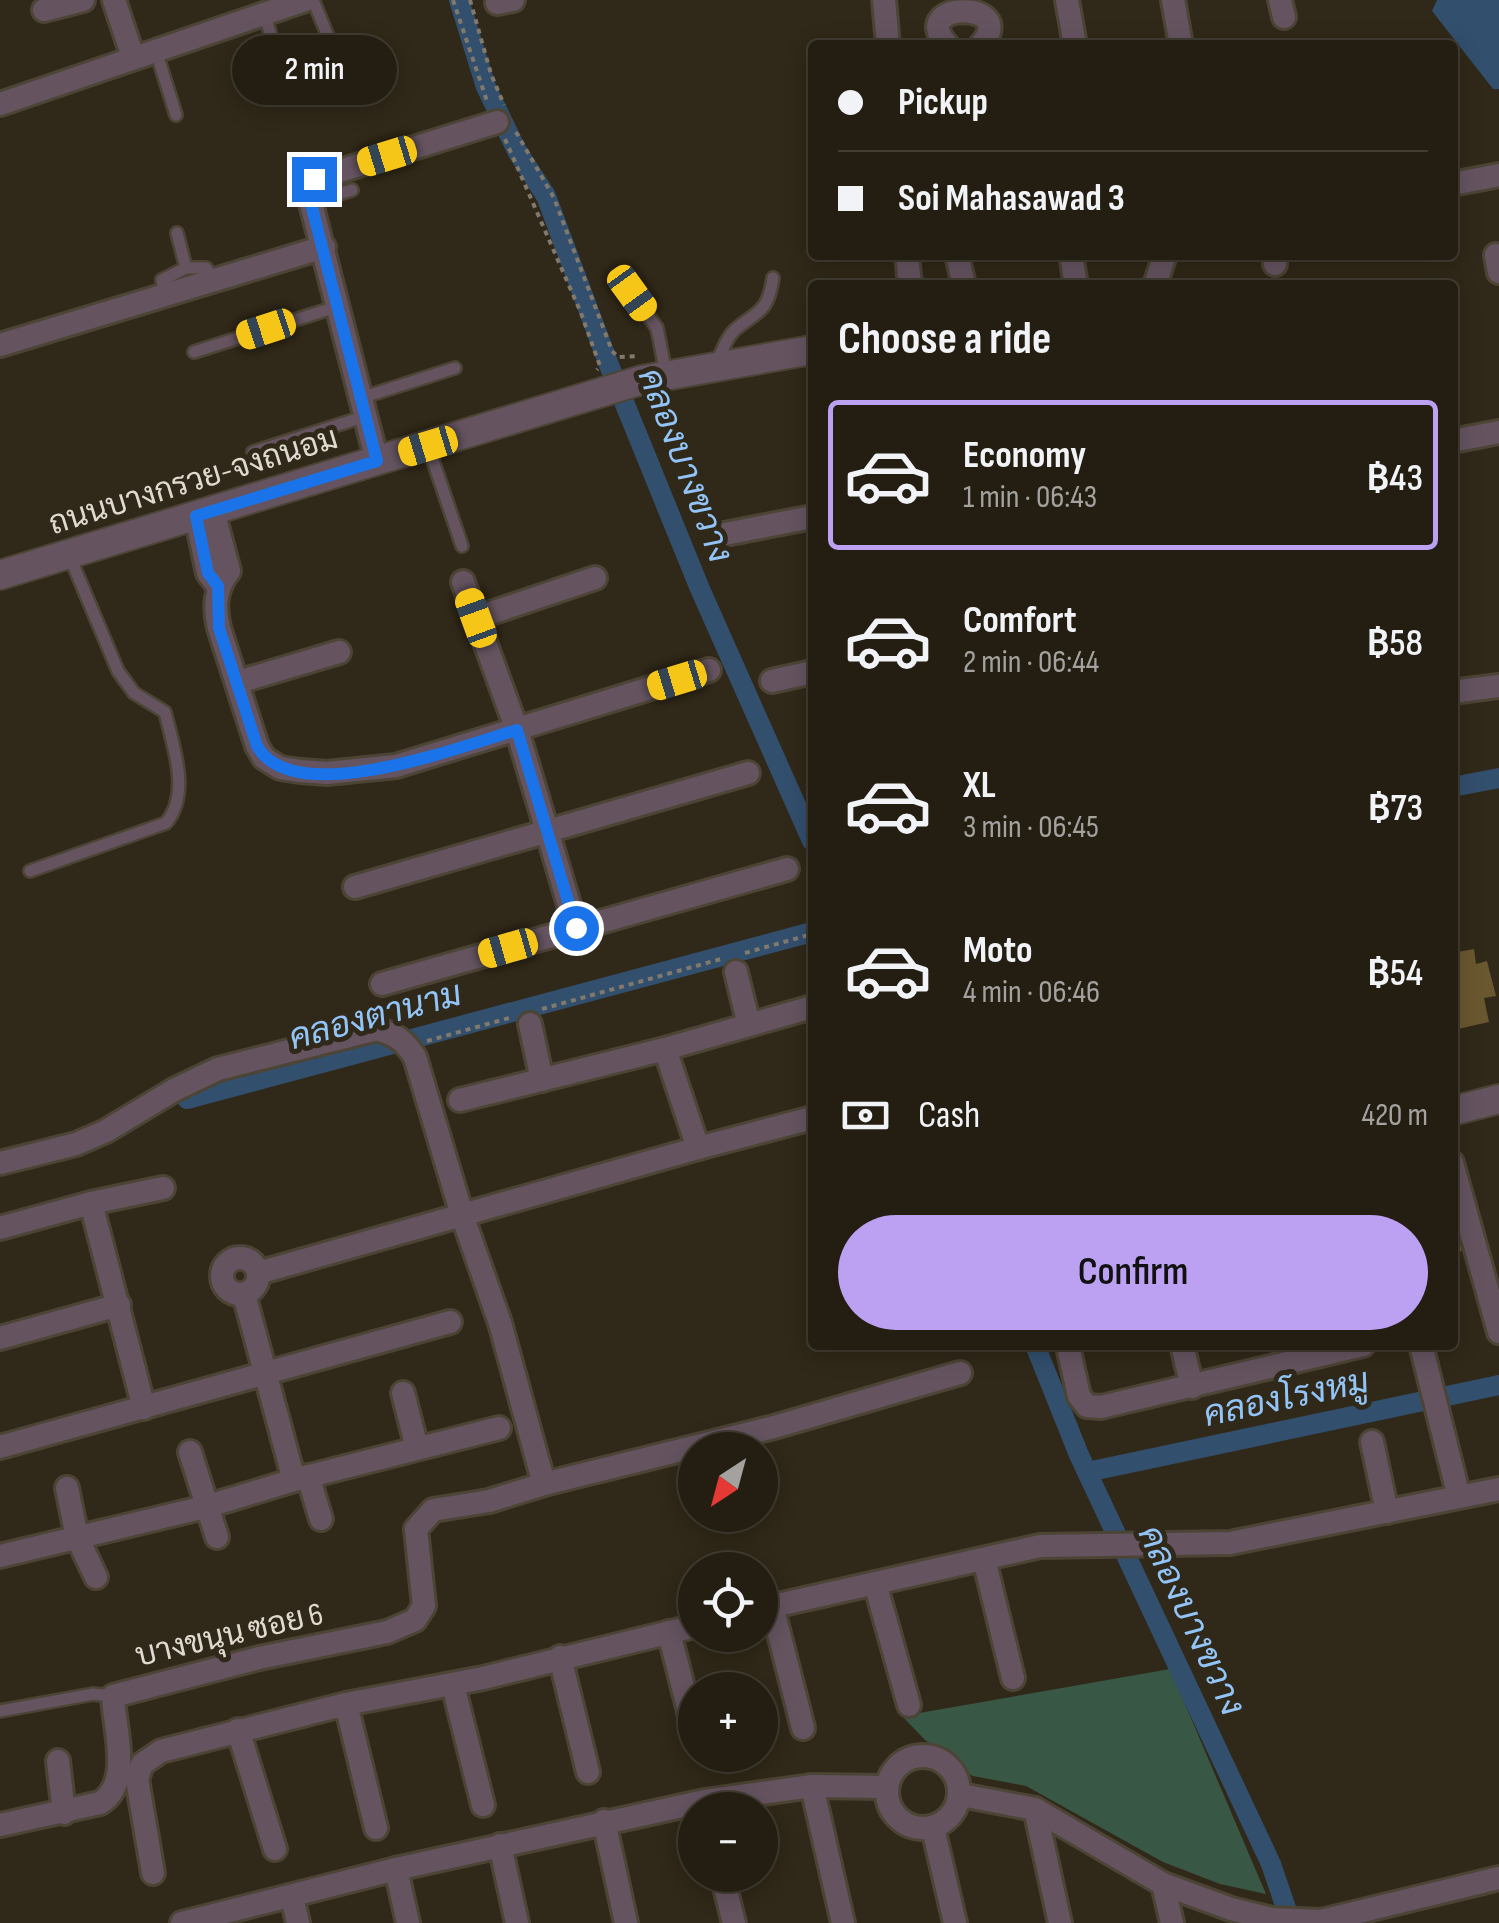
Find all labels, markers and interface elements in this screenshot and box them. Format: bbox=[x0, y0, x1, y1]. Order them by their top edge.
callout: 2 min bbox=[232, 34, 396, 104]
text: 2 min bbox=[285, 50, 344, 89]
text: Pickup bbox=[898, 80, 988, 125]
car bbox=[354, 133, 420, 179]
route end bbox=[292, 157, 337, 202]
text: Soi Mahasawad 3 bbox=[898, 176, 1125, 221]
car bbox=[602, 260, 662, 326]
car bbox=[233, 305, 299, 353]
text: Choose a ride bbox=[838, 312, 1051, 367]
water label: คลองบางขวาง bbox=[628, 362, 741, 569]
street label: ถนนบางกรวย-จงถนอม bbox=[44, 419, 343, 544]
car bbox=[395, 423, 461, 469]
icon: car bbox=[843, 430, 933, 520]
text: Economy bbox=[963, 433, 1086, 478]
text: ฿43 bbox=[1367, 456, 1423, 501]
text: 1 min · 06:43 bbox=[963, 478, 1097, 517]
car bbox=[452, 585, 500, 651]
icon: car bbox=[843, 595, 933, 685]
text: Comfort bbox=[963, 598, 1077, 643]
text: ฿58 bbox=[1367, 621, 1423, 666]
text: 2 min · 06:44 bbox=[963, 643, 1099, 682]
car bbox=[644, 657, 710, 703]
icon: car bbox=[843, 760, 933, 850]
text: XL bbox=[963, 763, 996, 808]
text: ฿73 bbox=[1368, 786, 1423, 831]
text: 3 min · 06:45 bbox=[963, 808, 1099, 847]
route start bbox=[554, 906, 599, 951]
car bbox=[475, 925, 541, 971]
icon: car bbox=[843, 925, 933, 1015]
text: Moto bbox=[963, 928, 1033, 973]
text: ฿54 bbox=[1367, 951, 1423, 996]
water label: คลองตานาม bbox=[284, 973, 466, 1060]
text: 4 min · 06:46 bbox=[963, 973, 1100, 1012]
icon: cash bbox=[838, 1088, 893, 1143]
text: Cash bbox=[918, 1093, 980, 1138]
text: 420 m bbox=[1361, 1096, 1428, 1135]
button: Confirm bbox=[838, 1215, 1428, 1330]
water label: คลองโรงหมู bbox=[1199, 1357, 1373, 1438]
north arrow bbox=[678, 1432, 778, 1532]
map controls bbox=[678, 1432, 778, 1892]
water label: คลองบางขวาง bbox=[1128, 1519, 1253, 1723]
button: locate bbox=[678, 1552, 778, 1652]
street label: บางขนุน ซอย 6 bbox=[132, 1595, 327, 1677]
button: + bbox=[678, 1672, 778, 1772]
button: − bbox=[678, 1792, 778, 1892]

